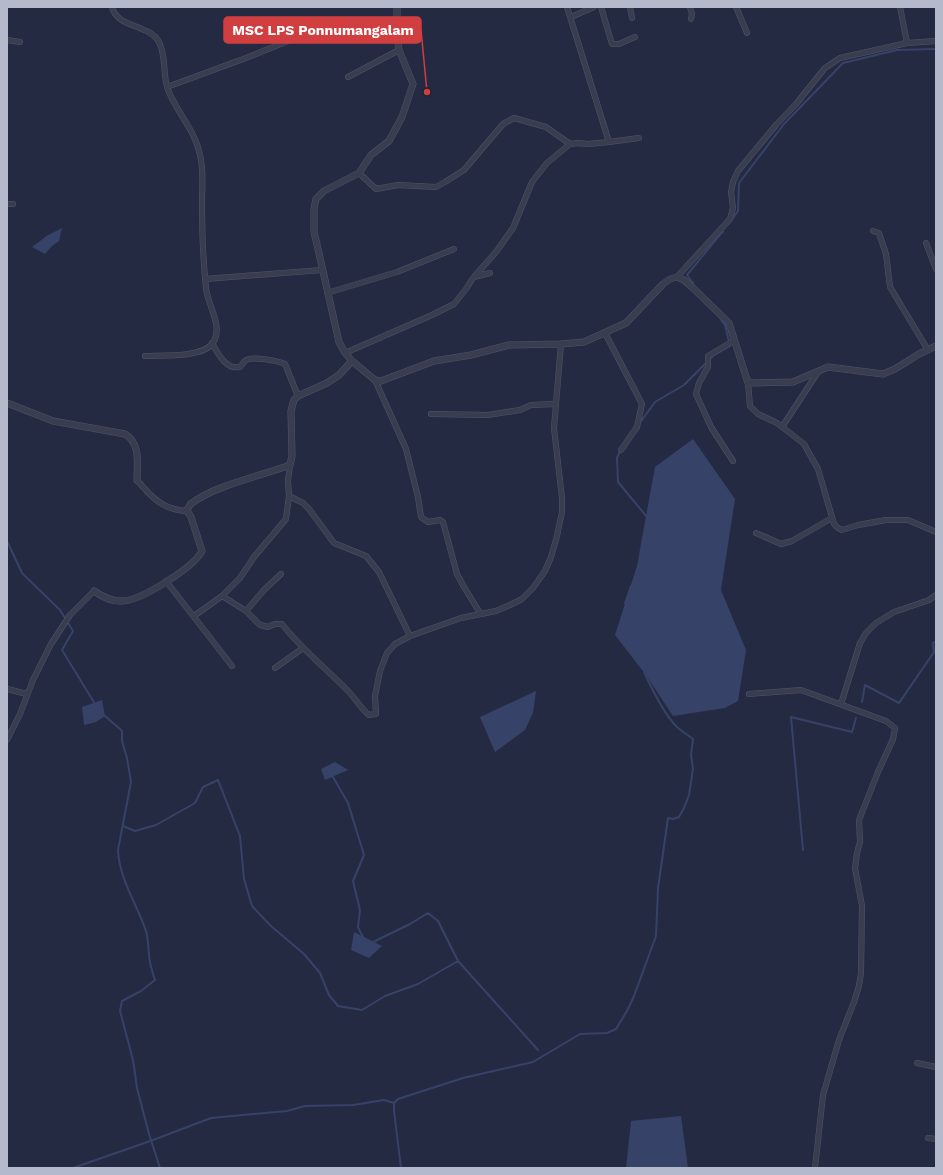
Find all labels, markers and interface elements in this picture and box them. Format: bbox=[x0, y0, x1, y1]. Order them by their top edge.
callout: MSC LPS Ponnumangalam bbox=[224, 17, 421, 43]
text: MSC LPS Ponnumangalam bbox=[232, 22, 414, 38]

